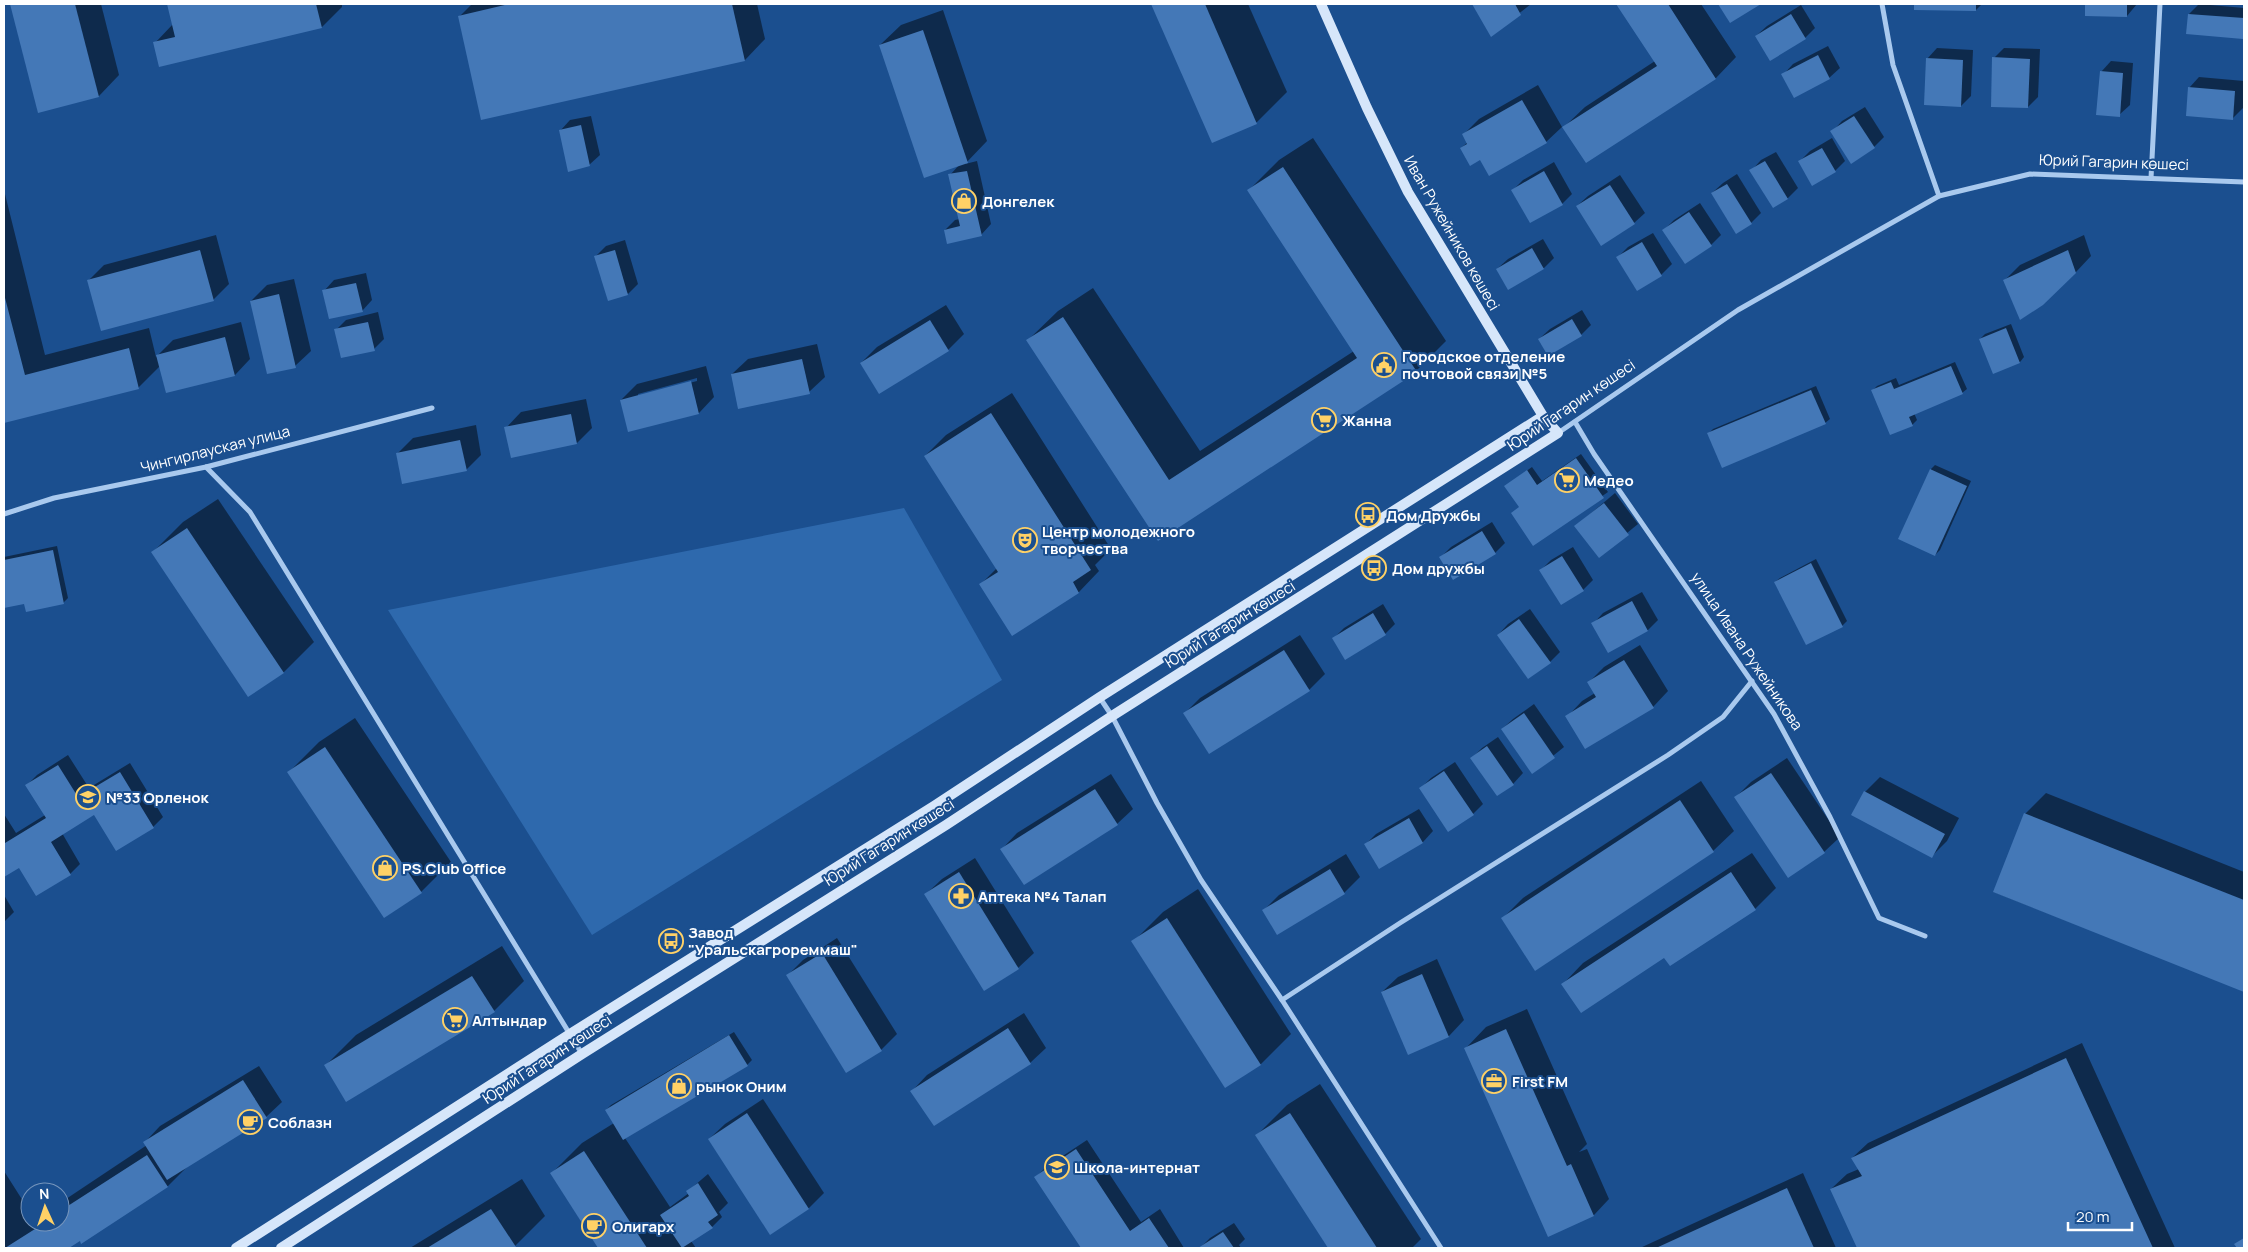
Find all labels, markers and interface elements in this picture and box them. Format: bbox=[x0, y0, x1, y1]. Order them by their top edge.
street label: Юрий Гагарин көшесі bbox=[2039, 149, 2189, 175]
street label: Иван Ружейников көшесі bbox=[1399, 152, 1505, 314]
shop icon: Донгелек bbox=[951, 188, 977, 214]
place label: Донгелек bbox=[982, 191, 1055, 212]
place label: Городское отделение почтовой связи №5 bbox=[1402, 346, 1565, 384]
public building icon: Городское отделение почтовой связи №5 bbox=[1371, 352, 1397, 378]
street label: Юрий Гагарин көшесі bbox=[1503, 354, 1639, 456]
supermarket icon: Жанна bbox=[1311, 407, 1337, 433]
place label: Жанна bbox=[1342, 410, 1392, 431]
street label: Чингирлауская улица bbox=[138, 420, 292, 478]
supermarket icon: Медео bbox=[1554, 467, 1580, 493]
place label: Медео bbox=[1584, 470, 1634, 491]
bus stop icon: Дом Дружбы bbox=[1355, 502, 1381, 528]
place label: Дом Дружбы bbox=[1386, 505, 1481, 526]
place label: Центр молодежного творчества bbox=[1042, 521, 1195, 559]
theatre icon: Центр молодежного творчества bbox=[1012, 527, 1038, 553]
bus stop icon: Дом дружбы bbox=[1361, 555, 1387, 581]
place label: Дом дружбы bbox=[1392, 558, 1485, 579]
street label: улица Ивана Ружейникова bbox=[1686, 568, 1808, 734]
street label: Юрий Гагарин көшесі bbox=[1161, 575, 1299, 673]
school or university icon: №33 Орленок bbox=[75, 784, 101, 810]
place label: №33 Орленок bbox=[106, 787, 210, 808]
street label: Юрий Гагарин көшесі bbox=[820, 793, 958, 891]
shop icon: PS.Club Office bbox=[372, 855, 398, 881]
place label: PS.Club Office bbox=[402, 858, 506, 879]
pharmacy icon: Аптека №4 Талап bbox=[948, 883, 974, 909]
place label: Аптека №4 Талап bbox=[978, 886, 1107, 907]
place label: Завод "Уральскагрореммаш" bbox=[688, 922, 858, 960]
bus stop icon: Завод "Уральскагрореммаш" bbox=[658, 928, 684, 954]
supermarket icon: Алтындар bbox=[442, 1007, 468, 1033]
street label: Юрий Гагарин көшесі bbox=[478, 1009, 616, 1109]
place label: Алтындар bbox=[472, 1010, 547, 1031]
office icon: First FM bbox=[1481, 1068, 1507, 1094]
place label: First FM bbox=[1512, 1071, 1568, 1092]
shop icon: рынок Оним bbox=[666, 1073, 692, 1099]
place label: рынок Оним bbox=[696, 1076, 787, 1097]
cafe icon: Соблазн bbox=[237, 1109, 263, 1135]
place label: Соблазн bbox=[268, 1112, 332, 1133]
school or university icon: Школа-интернат bbox=[1044, 1154, 1070, 1180]
place label: Школа-интернат bbox=[1074, 1157, 1200, 1178]
north arrow bbox=[20, 1182, 70, 1232]
text: N bbox=[39, 1184, 50, 1203]
scale bar bbox=[2068, 1200, 2132, 1232]
text: 20 m bbox=[2076, 1206, 2109, 1227]
cafe icon: Олигарх bbox=[581, 1213, 607, 1239]
place label: Олигарх bbox=[612, 1216, 675, 1237]

